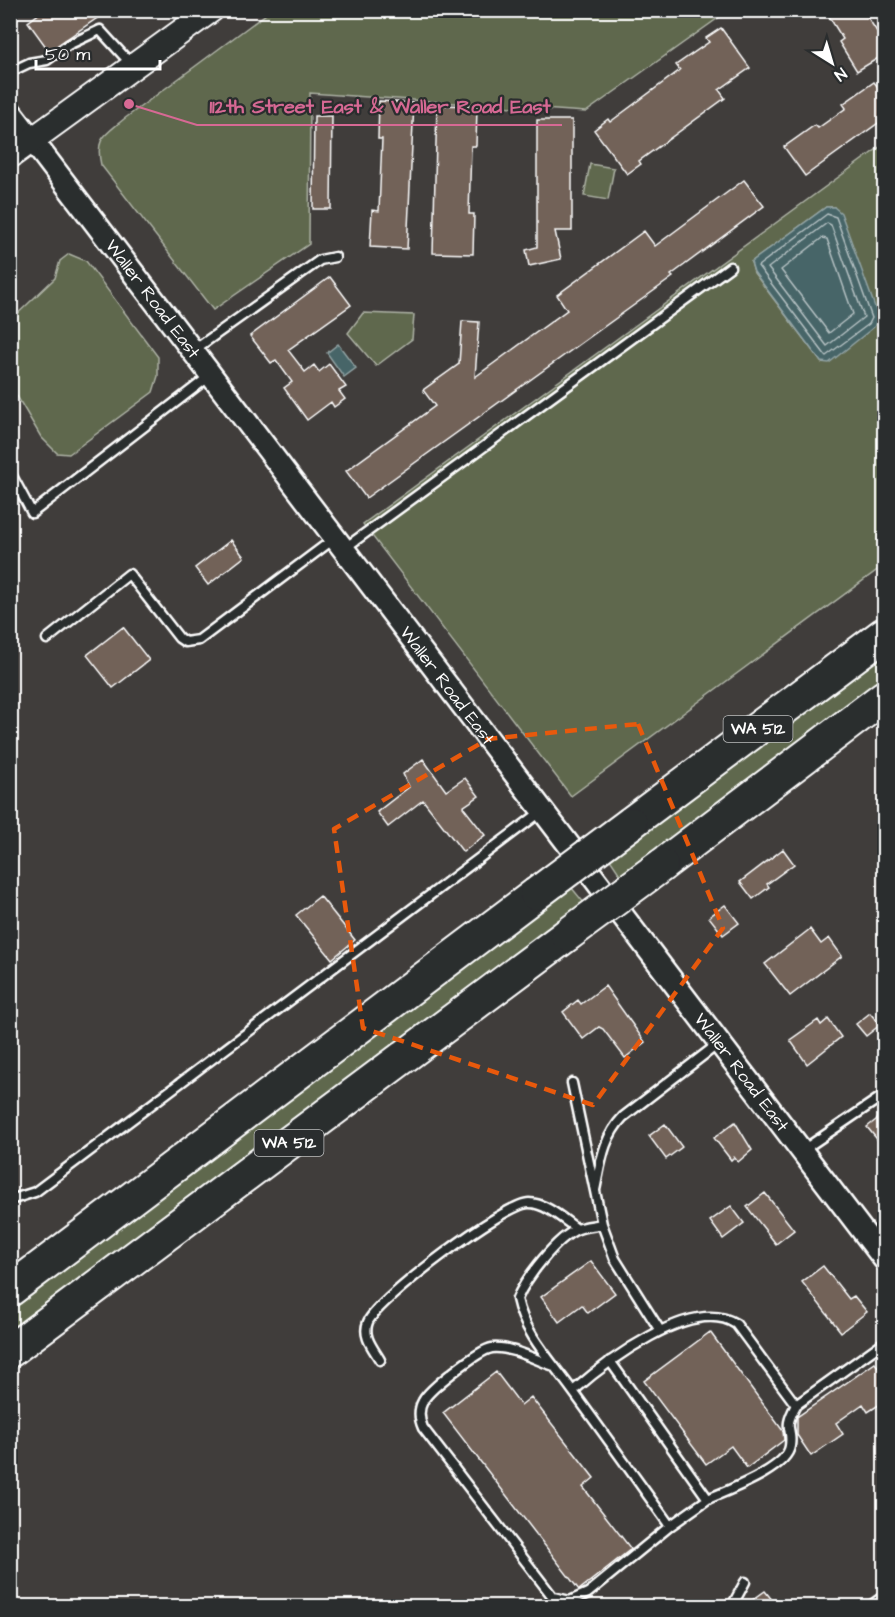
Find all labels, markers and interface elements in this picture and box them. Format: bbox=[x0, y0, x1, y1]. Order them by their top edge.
scale bar bbox=[36, 33, 160, 71]
north arrow bbox=[802, 33, 862, 93]
text: 50 m bbox=[45, 42, 90, 67]
text: N bbox=[830, 62, 851, 86]
callout: 112th Street East & Waller Road East bbox=[197, 87, 562, 125]
text: 112th Street East & Waller Road East bbox=[209, 93, 551, 121]
street label: Waller Road East bbox=[100, 234, 207, 364]
street label: Waller Road East bbox=[394, 621, 501, 751]
road number: WA 512 bbox=[724, 716, 792, 742]
street label: Waller Road East bbox=[688, 1008, 796, 1137]
road number: WA 512 bbox=[254, 1130, 324, 1156]

